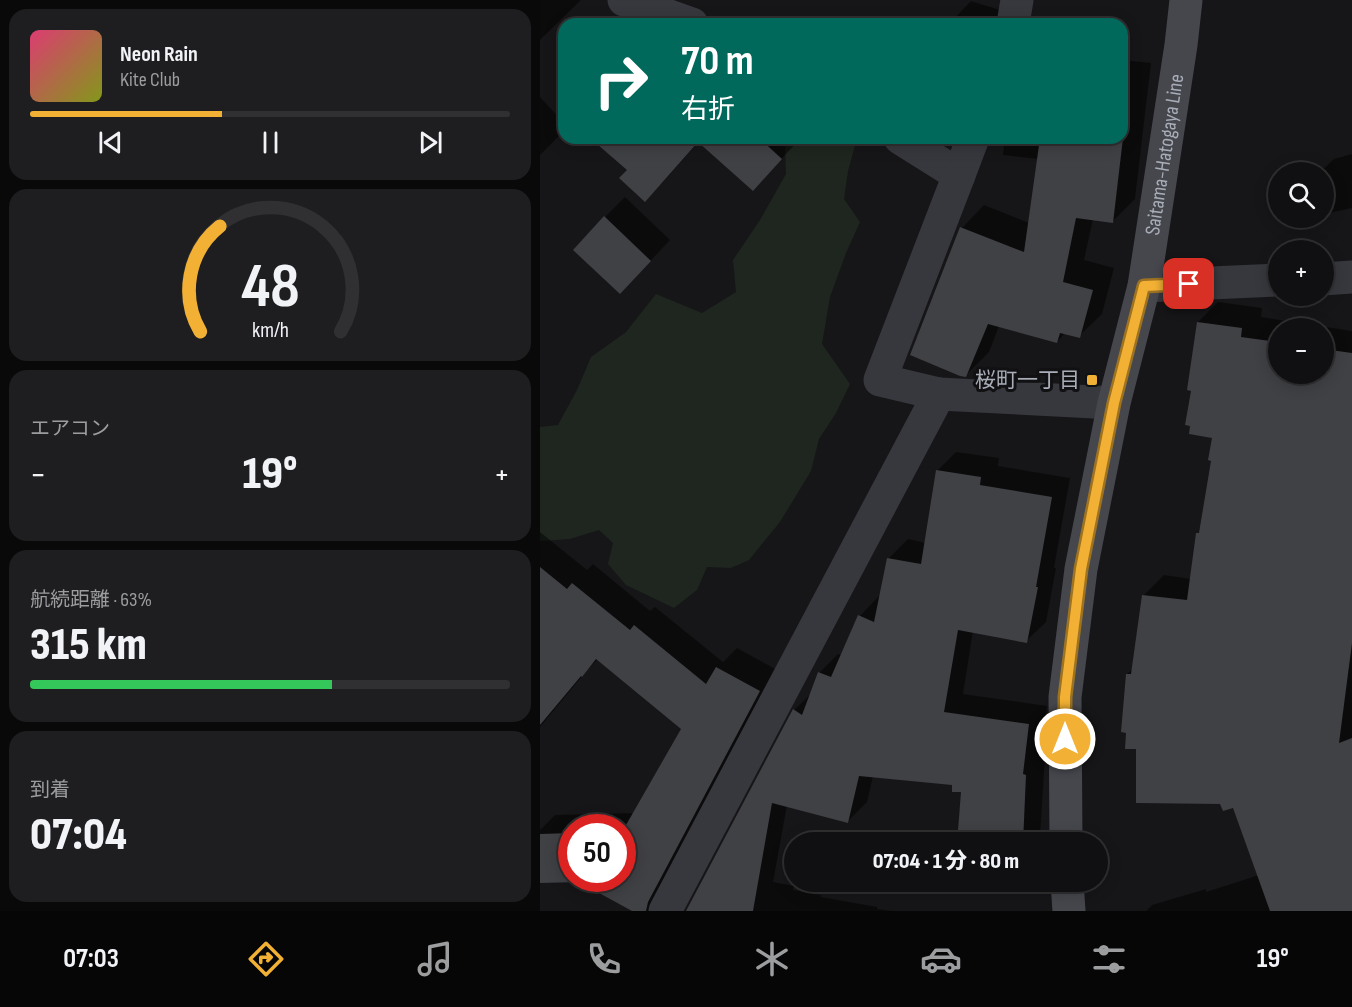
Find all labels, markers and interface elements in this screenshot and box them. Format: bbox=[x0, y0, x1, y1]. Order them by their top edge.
text: 70 m bbox=[681, 36, 754, 87]
text: Neon Rain bbox=[120, 41, 198, 68]
icon: right bbox=[582, 42, 660, 120]
text: Kite Club bbox=[120, 68, 180, 92]
street label: Saitama-Hatogaya Line bbox=[1140, 72, 1189, 237]
text: 右折 bbox=[681, 94, 735, 126]
icon: previous bbox=[94, 126, 127, 159]
icon: pause bbox=[254, 126, 287, 159]
icon: next bbox=[414, 126, 447, 159]
map controls bbox=[1268, 162, 1334, 384]
button: search bbox=[1268, 162, 1334, 228]
button: + bbox=[1268, 240, 1334, 306]
text: 48 bbox=[241, 250, 299, 325]
pin bbox=[1163, 258, 1214, 309]
icon: arrive bbox=[1172, 267, 1205, 300]
button: − bbox=[1268, 318, 1334, 384]
text: km/h bbox=[251, 319, 289, 344]
place label: 桜町一丁目 bbox=[975, 368, 1080, 393]
marker: 桜町一丁目 bbox=[1085, 373, 1099, 387]
text: エアコン bbox=[30, 417, 110, 441]
text: 19° bbox=[243, 447, 297, 502]
text: − bbox=[30, 455, 46, 495]
text: + bbox=[494, 455, 510, 495]
text: 航続距離 · 63% bbox=[30, 588, 152, 612]
text: 315 km bbox=[30, 618, 147, 673]
position arrow bbox=[1033, 707, 1097, 771]
text: 到着 bbox=[30, 778, 70, 802]
text: 07:04 bbox=[30, 808, 127, 863]
speed limit sign: 50 bbox=[558, 814, 636, 892]
text: 07:04 · 1 分 · 80 m bbox=[873, 848, 1019, 875]
icon: directions bbox=[245, 938, 287, 980]
icon: music bbox=[414, 938, 456, 980]
icon: phone bbox=[583, 938, 625, 980]
icon: climate bbox=[751, 938, 793, 980]
icon: car bbox=[920, 938, 962, 980]
icon: filters bbox=[1088, 938, 1130, 980]
text: 07:03 bbox=[63, 943, 119, 975]
text: 19° bbox=[1257, 943, 1289, 975]

